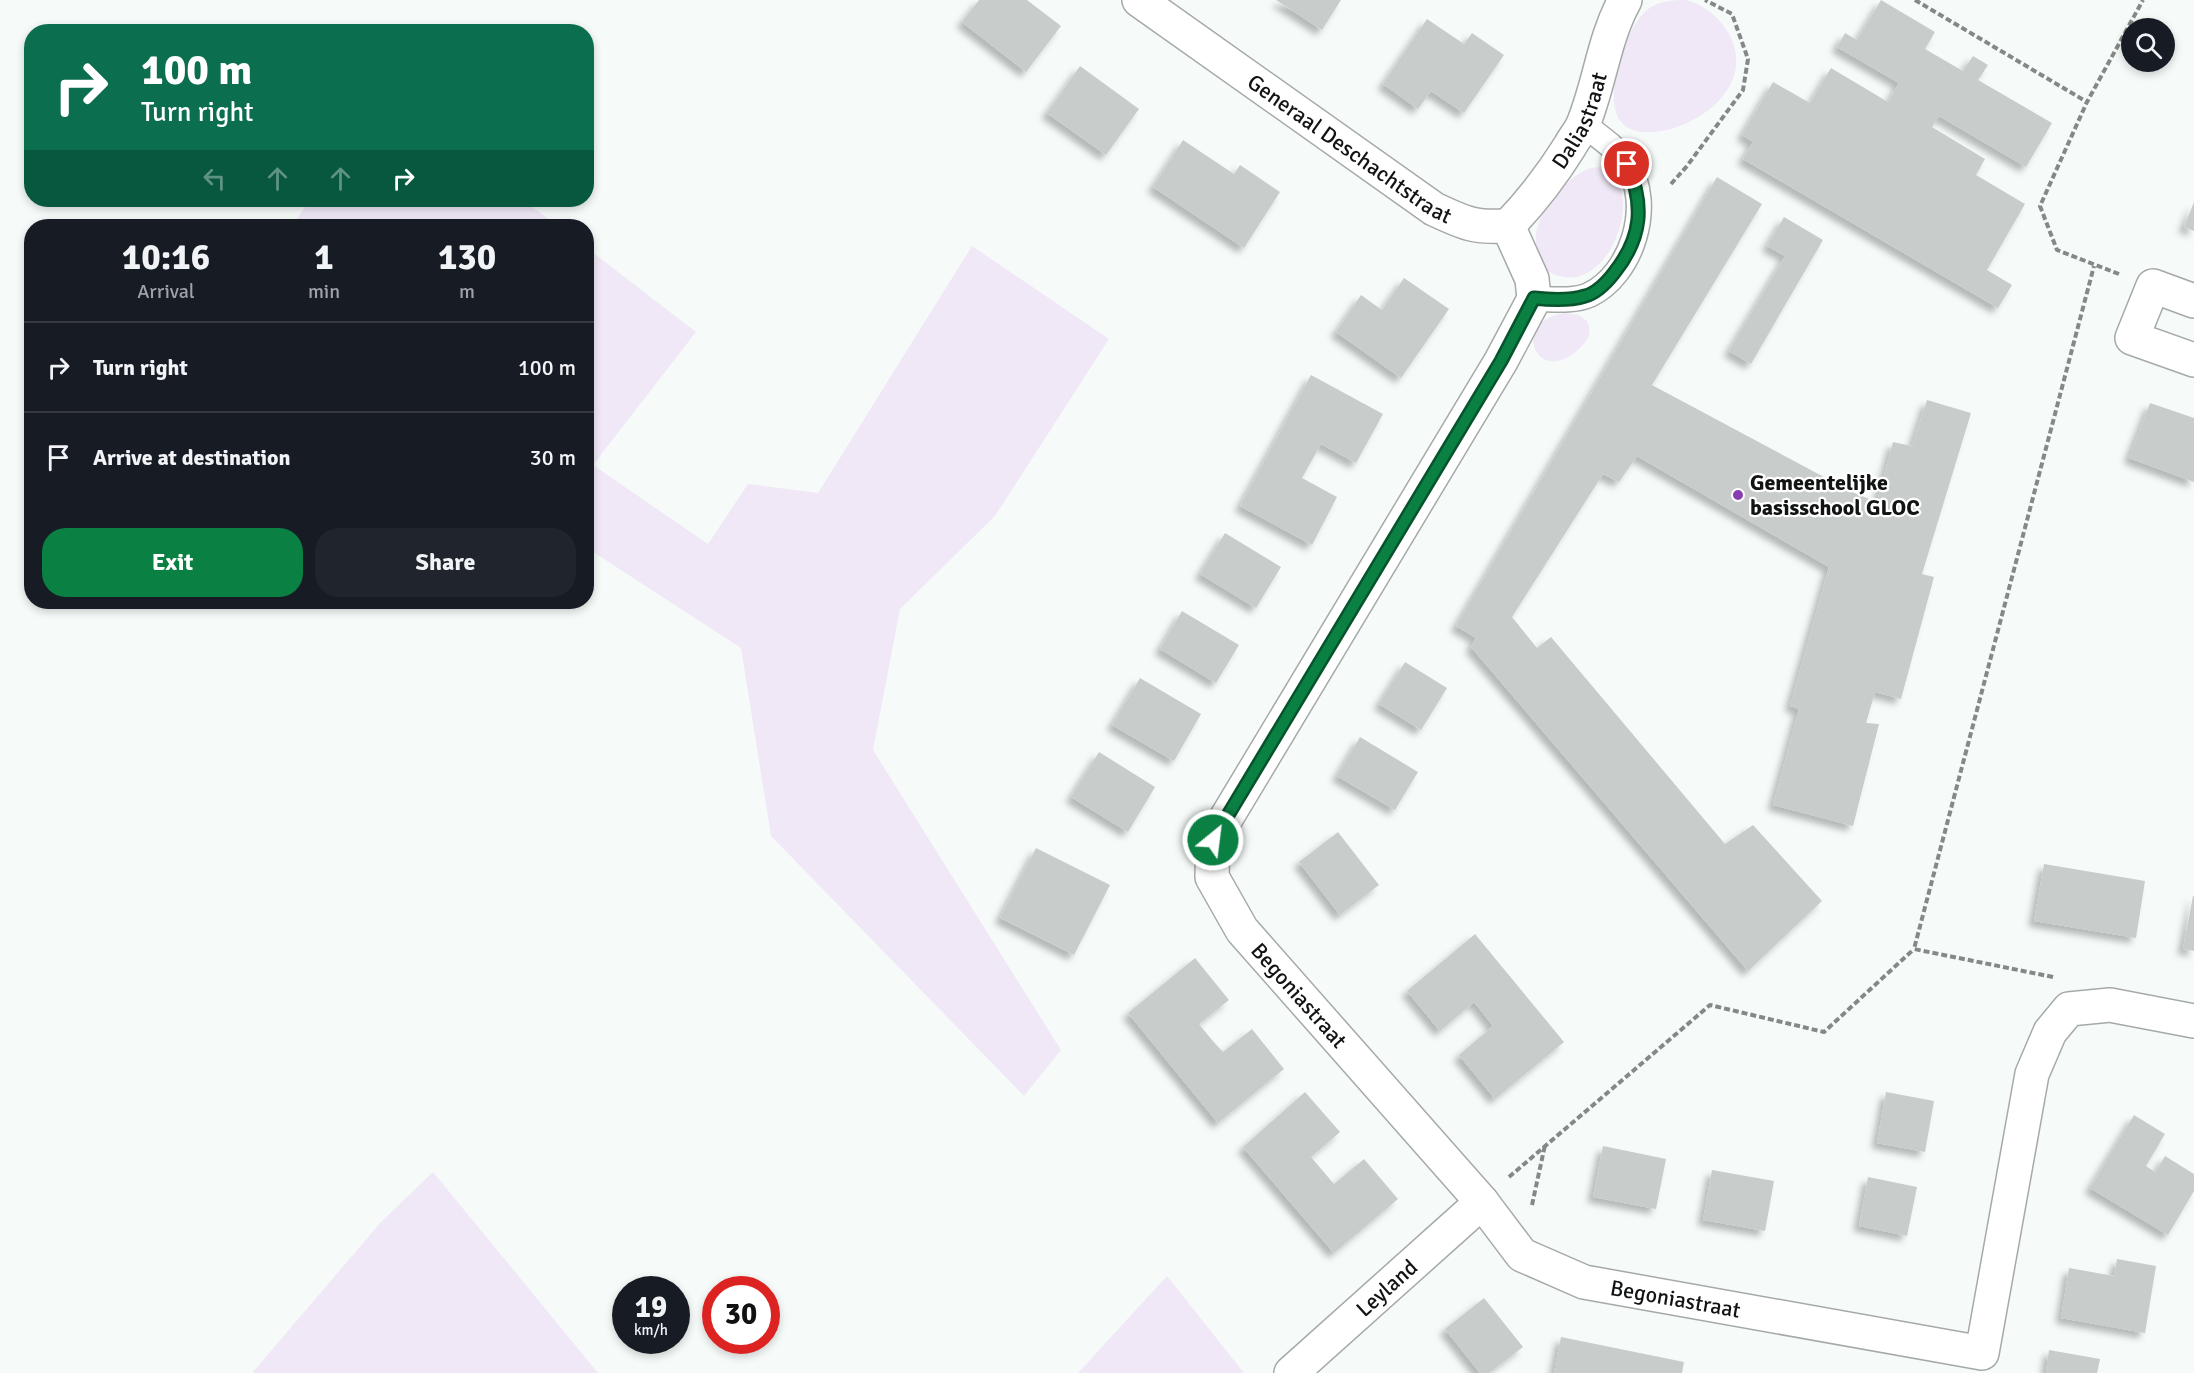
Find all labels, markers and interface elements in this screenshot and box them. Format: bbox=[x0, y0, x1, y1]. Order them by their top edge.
map controls bbox=[2121, 18, 2175, 72]
button: search bbox=[2121, 18, 2175, 72]
text: 100 m bbox=[141, 45, 252, 96]
icon: right bbox=[42, 48, 120, 126]
street label: Generaal Deschachtstraat bbox=[1242, 68, 1456, 229]
street label: Daliastraat bbox=[1546, 69, 1613, 174]
text: Turn right bbox=[141, 96, 254, 129]
pin bbox=[1601, 138, 1652, 189]
icon: arrive bbox=[1610, 147, 1643, 180]
icon: left bbox=[198, 162, 231, 195]
icon: ahead bbox=[261, 162, 294, 195]
icon: ahead bbox=[324, 162, 357, 195]
icon: right bbox=[387, 162, 420, 195]
text: 10:16 bbox=[122, 235, 210, 280]
text: 1 bbox=[314, 235, 334, 280]
text: 130 bbox=[438, 235, 496, 280]
text: Arrival bbox=[137, 279, 195, 304]
text: min bbox=[308, 279, 340, 304]
text: m bbox=[459, 279, 475, 304]
icon: right bbox=[42, 351, 75, 384]
text: Turn right bbox=[93, 354, 188, 381]
text: 100 m bbox=[518, 354, 576, 381]
icon: arrive bbox=[42, 441, 75, 474]
text: Arrive at destination bbox=[93, 444, 290, 471]
text: 30 m bbox=[530, 444, 576, 471]
place label: Gemeentelijke basisschool GLOC bbox=[1750, 469, 1920, 521]
marker: Gemeentelijke basisschool GLOC bbox=[1731, 488, 1745, 502]
button: Exit bbox=[42, 528, 303, 597]
button: Share bbox=[315, 528, 576, 597]
position arrow bbox=[1181, 808, 1245, 872]
street label: Begoniastraat bbox=[1245, 937, 1353, 1054]
street label: Leyland bbox=[1350, 1253, 1423, 1322]
street label: Begoniastraat bbox=[1608, 1274, 1743, 1324]
speed limit sign: 30 bbox=[702, 1276, 780, 1354]
text: 19 bbox=[635, 1289, 667, 1326]
text: km/h bbox=[634, 1321, 668, 1339]

